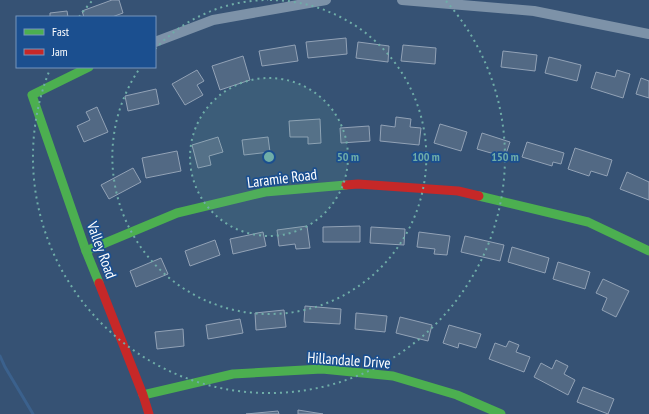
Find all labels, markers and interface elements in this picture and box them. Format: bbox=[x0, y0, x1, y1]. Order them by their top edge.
legend bbox=[16, 16, 156, 68]
text: Fast bbox=[52, 24, 70, 39]
text: Jam bbox=[51, 44, 68, 59]
text: 50 m bbox=[337, 149, 359, 164]
text: 100 m bbox=[412, 149, 440, 164]
text: 150 m bbox=[491, 149, 519, 164]
centre of rings bbox=[262, 150, 276, 164]
street label: Laramie Road bbox=[246, 164, 318, 192]
street label: Valley Road bbox=[83, 218, 121, 281]
street label: Hillandale Drive bbox=[307, 348, 391, 372]

